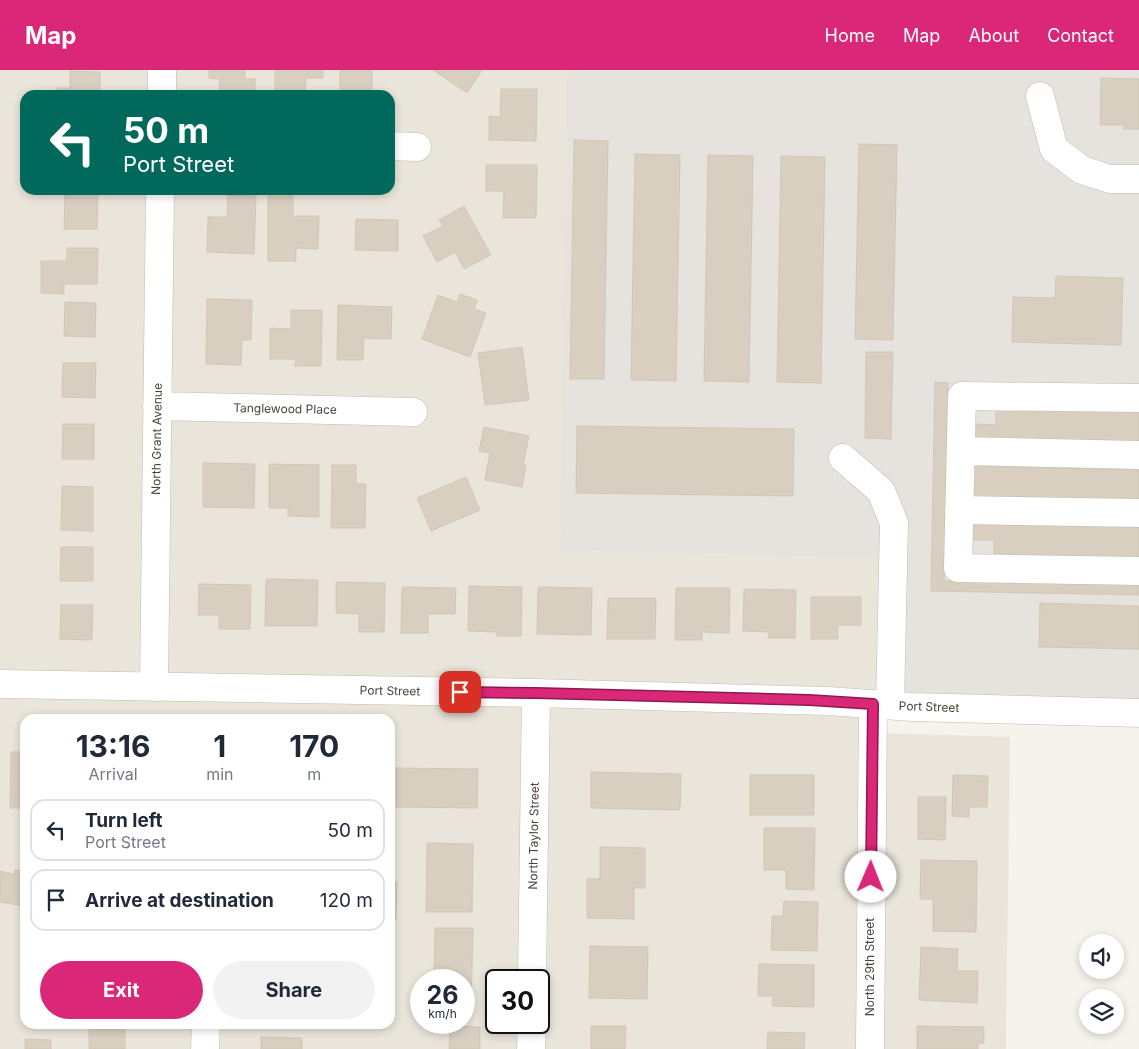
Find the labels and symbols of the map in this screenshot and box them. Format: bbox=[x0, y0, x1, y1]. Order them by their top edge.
street label: North Grant Avenue bbox=[148, 383, 165, 495]
street label: Tanglewood Place bbox=[233, 400, 337, 417]
pin bbox=[439, 671, 481, 713]
street label: Port Street bbox=[360, 682, 421, 699]
street label: Port Street bbox=[898, 698, 960, 715]
street label: North Taylor Street bbox=[525, 782, 542, 890]
position arrow bbox=[844, 850, 896, 902]
street label: North 29th Street bbox=[862, 918, 877, 1016]
speed limit sign: 30 bbox=[485, 969, 550, 1034]

